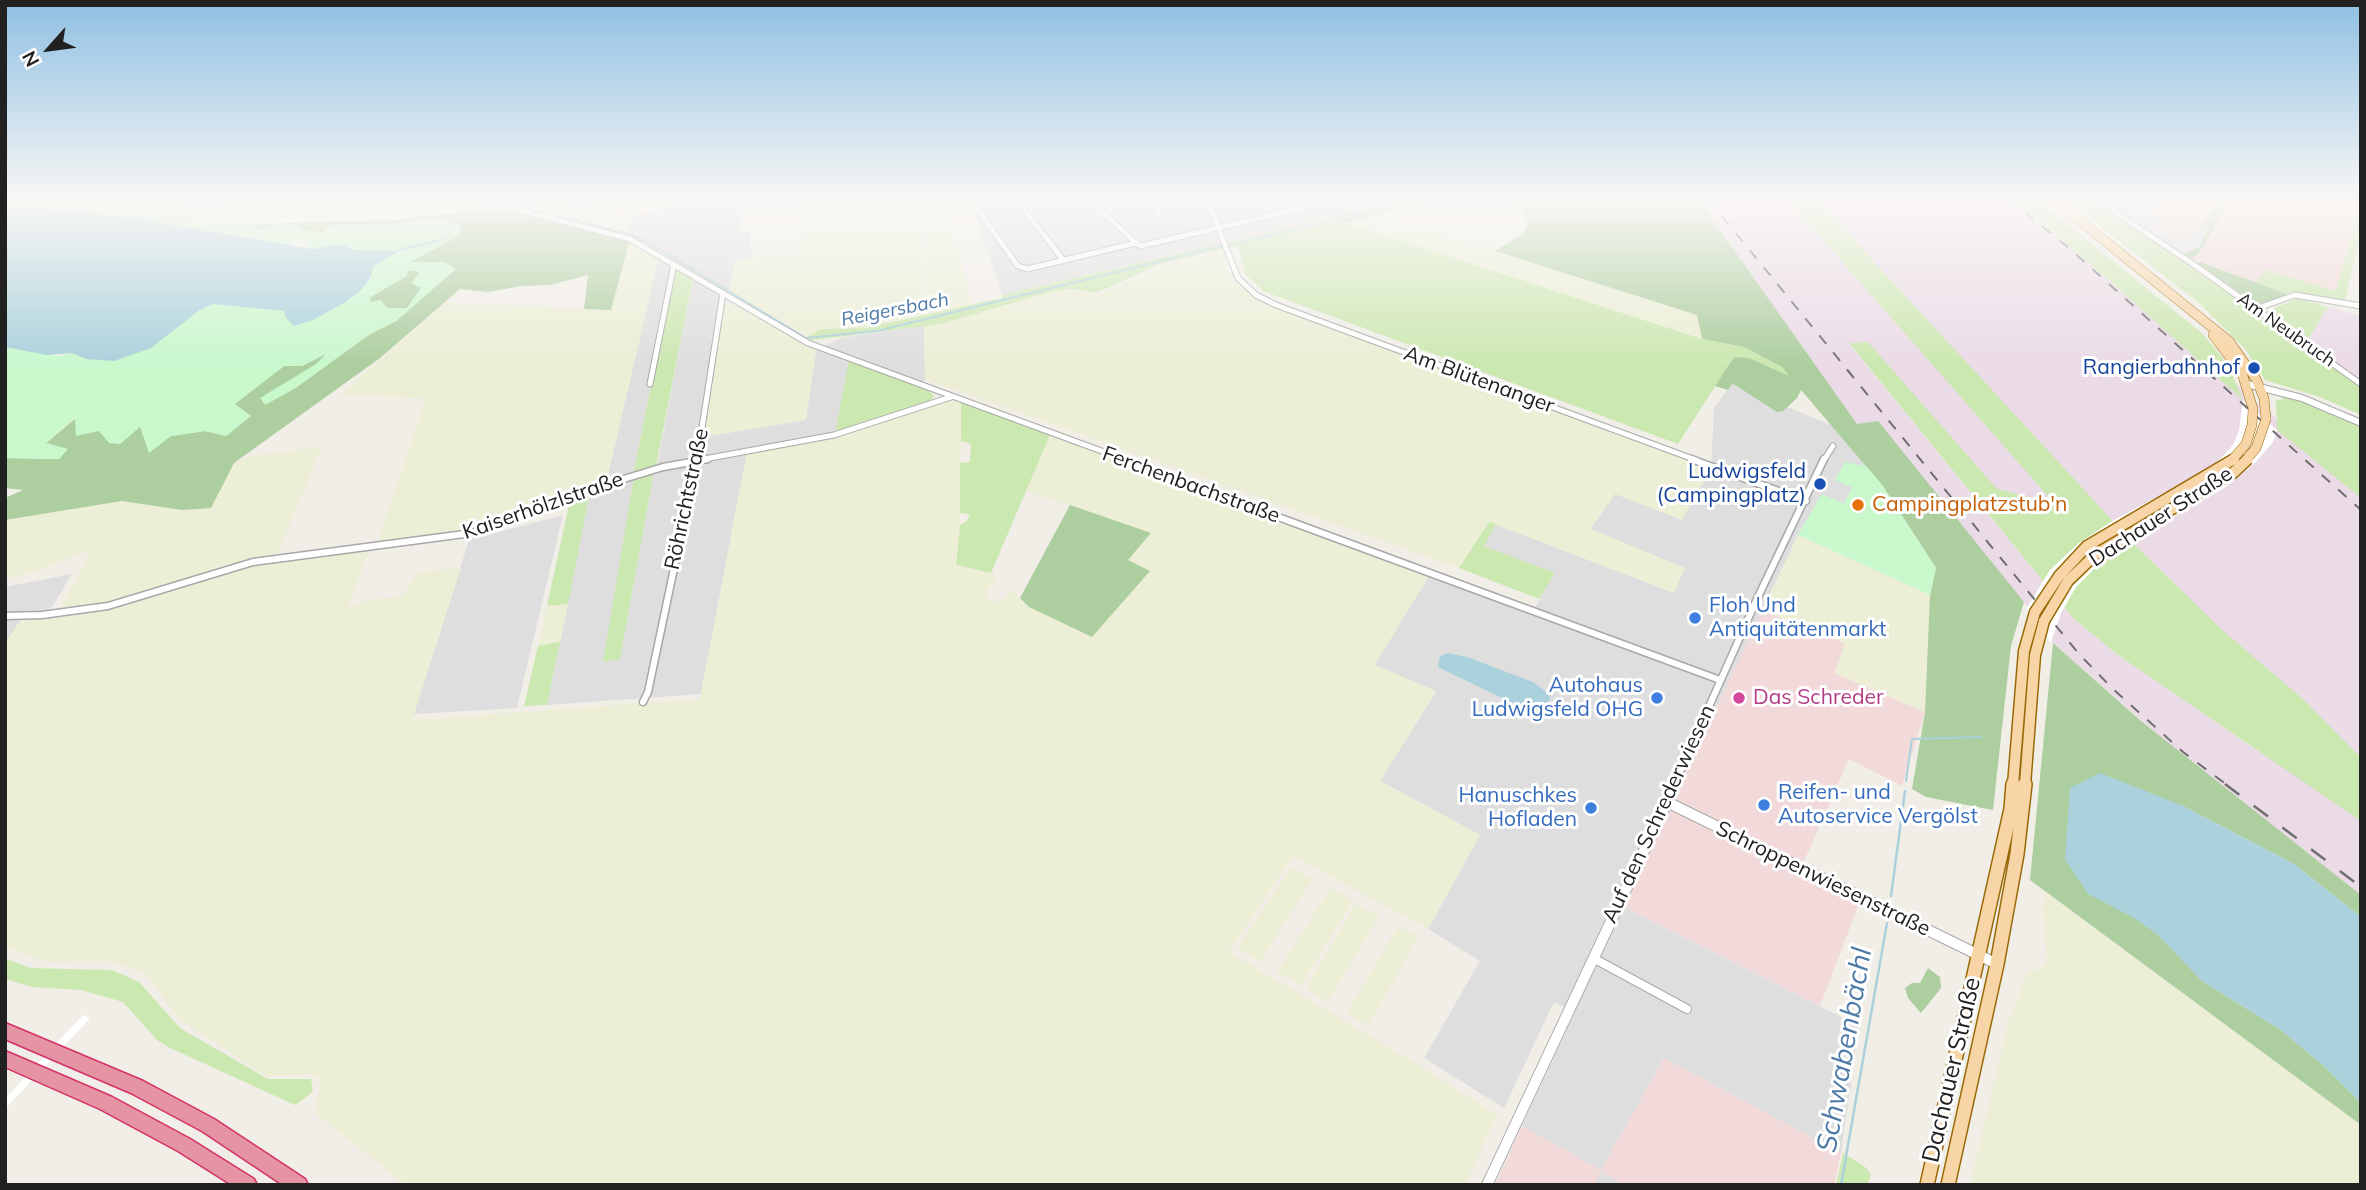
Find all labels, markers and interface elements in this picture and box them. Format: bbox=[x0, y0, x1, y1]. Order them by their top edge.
north arrow bbox=[14, 14, 84, 84]
text: N bbox=[16, 47, 44, 71]
water label: Reigersbach bbox=[839, 288, 951, 332]
street label: Am Neubruch bbox=[2233, 288, 2339, 372]
street label: Am Blütenanger bbox=[1400, 341, 1558, 419]
place label: Rangierbahnhof bbox=[2083, 355, 2240, 381]
marker: Rangierbahnhof bbox=[2246, 360, 2262, 376]
street label: Röhrichtstraße bbox=[660, 426, 714, 572]
street label: Ferchenbachstraße bbox=[1099, 441, 1283, 529]
place label: Ludwigsfeld (Campingplatz) bbox=[1657, 459, 1806, 509]
street label: Dachauer Straße bbox=[2085, 461, 2237, 573]
street label: Kaiserhölzlstraße bbox=[459, 467, 627, 545]
marker: Ludwigsfeld (Campingplatz) bbox=[1812, 476, 1828, 492]
place label: Campingplatzstub'n bbox=[1872, 492, 2067, 518]
marker: Campingplatzstub'n bbox=[1850, 497, 1866, 513]
place label: Floh Und Antiquitätenmarkt bbox=[1709, 593, 1886, 643]
marker: Floh Und Antiquitätenmarkt bbox=[1687, 610, 1703, 626]
place label: Autohaus Ludwigsfeld OHG bbox=[1472, 673, 1643, 723]
place label: Das Schreder bbox=[1753, 685, 1884, 711]
marker: Autohaus Ludwigsfeld OHG bbox=[1649, 690, 1665, 706]
marker: Das Schreder bbox=[1731, 690, 1747, 706]
street label: Auf den Schrederwiesen bbox=[1597, 701, 1721, 927]
place label: Reifen- und Autoservice Vergölst bbox=[1778, 780, 1978, 830]
place label: Hanuschkes Hofladen bbox=[1458, 783, 1577, 833]
marker: Reifen- und Autoservice Vergölst bbox=[1756, 797, 1772, 813]
marker: Hanuschkes Hofladen bbox=[1583, 800, 1599, 816]
street label: Schroppenwiesenstraße bbox=[1712, 816, 1934, 942]
water label: Schwabenbächl bbox=[1810, 945, 1880, 1155]
street label: Dachauer Straße bbox=[1917, 975, 1987, 1165]

